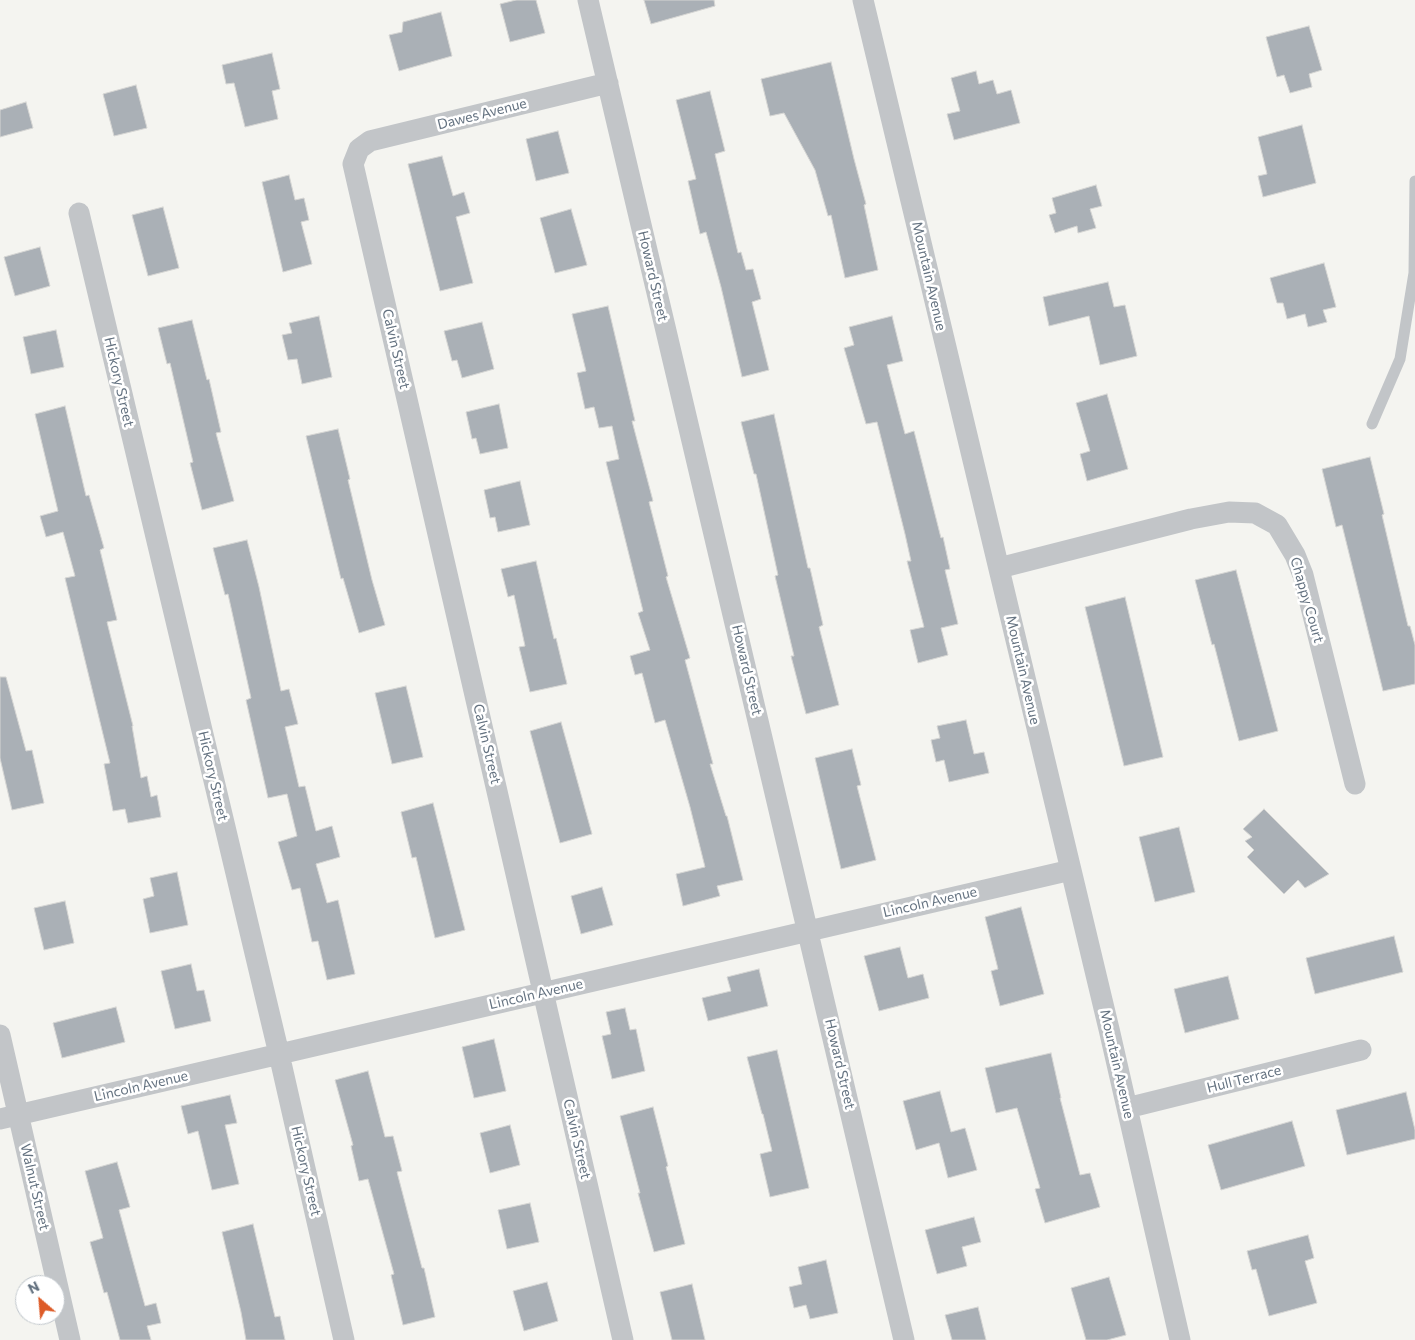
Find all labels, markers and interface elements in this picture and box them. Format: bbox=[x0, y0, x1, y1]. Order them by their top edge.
street label: Dawes Avenue bbox=[436, 95, 528, 133]
street label: Mountain Avenue bbox=[908, 220, 950, 332]
street label: Howard Street bbox=[634, 229, 672, 323]
street label: Calvin Street bbox=[379, 307, 413, 391]
street label: Hickory Street bbox=[100, 335, 138, 429]
street label: Chappy Court bbox=[1287, 555, 1327, 645]
street label: Mountain Avenue bbox=[1002, 614, 1044, 726]
street label: Howard Street bbox=[728, 623, 766, 717]
street label: Calvin Street bbox=[470, 702, 504, 786]
street label: Hickory Street bbox=[194, 729, 232, 823]
street label: Lincoln Avenue bbox=[881, 883, 979, 921]
street label: Lincoln Avenue bbox=[487, 975, 585, 1013]
street label: Mountain Avenue bbox=[1096, 1008, 1138, 1120]
street label: Howard Street bbox=[821, 1017, 859, 1111]
street label: Hull Terrace bbox=[1205, 1062, 1283, 1096]
street label: Lincoln Avenue bbox=[92, 1067, 190, 1105]
street label: Calvin Street bbox=[560, 1097, 594, 1181]
street label: Hickory Street bbox=[287, 1124, 325, 1218]
street label: Walnut Street bbox=[17, 1142, 53, 1232]
north arrow bbox=[15, 1275, 65, 1325]
text: N bbox=[25, 1277, 42, 1297]

